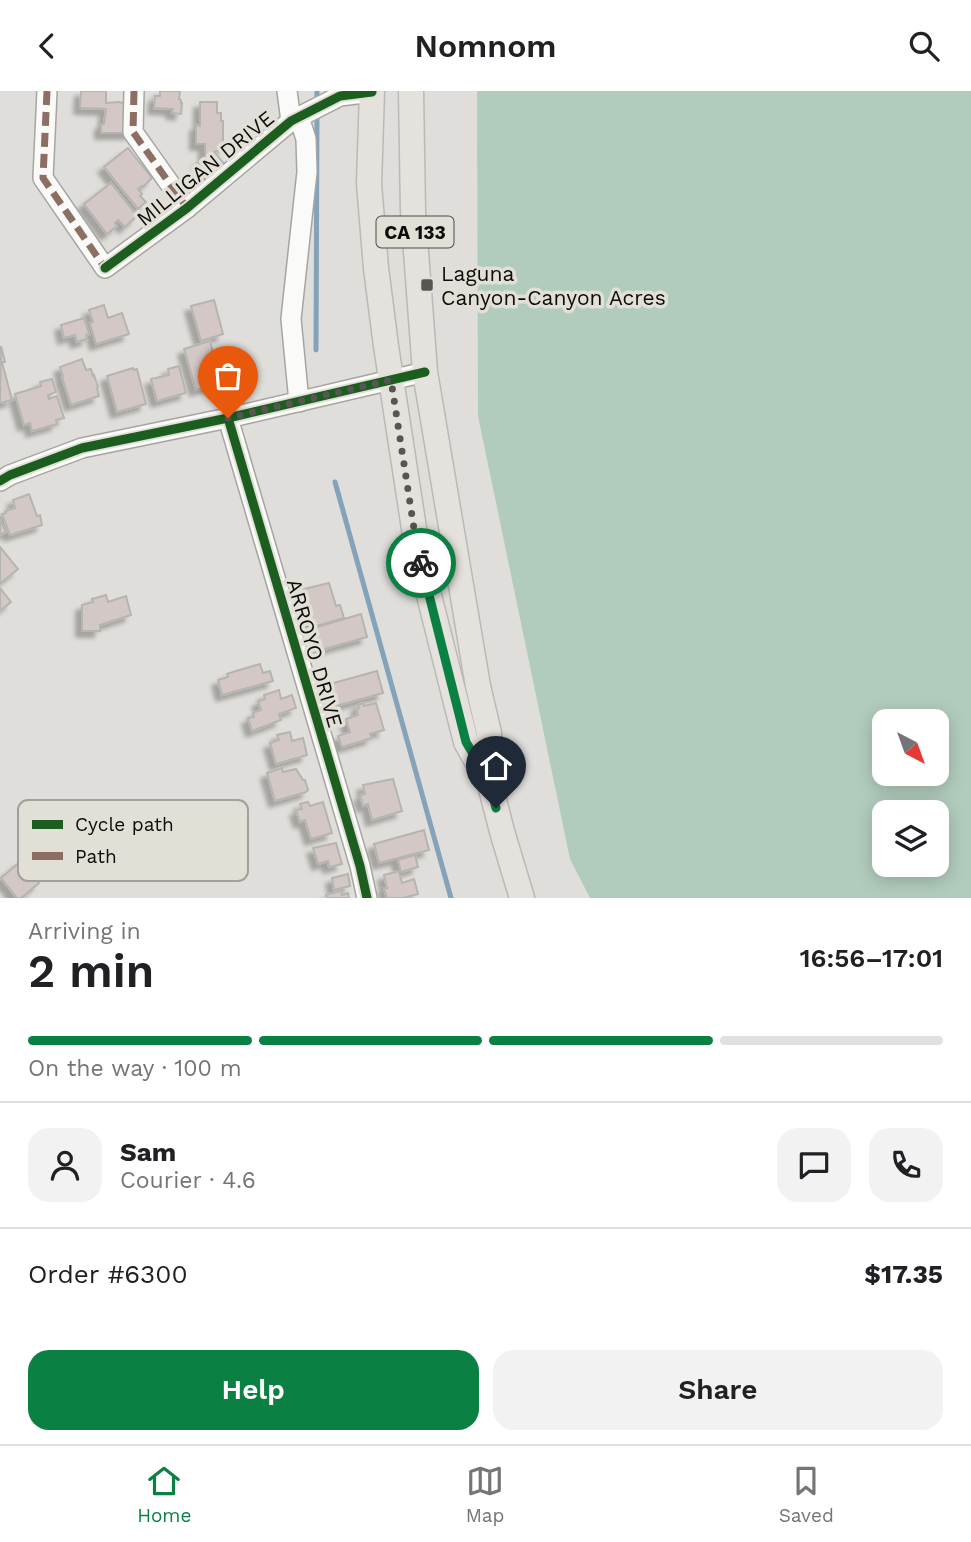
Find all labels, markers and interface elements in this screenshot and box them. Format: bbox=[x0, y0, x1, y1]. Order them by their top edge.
icon: back bbox=[28, 27, 66, 65]
text: Nomnom bbox=[414, 27, 557, 65]
icon: search bbox=[905, 27, 943, 65]
street label: MILLIGAN DRIVE bbox=[131, 105, 279, 231]
road number: CA 133 bbox=[376, 216, 453, 247]
place label: Laguna Canyon-Canyon Acres bbox=[441, 261, 666, 310]
marker: Laguna Canyon-Canyon Acres bbox=[419, 277, 435, 293]
pin bbox=[198, 346, 258, 418]
icon: bag bbox=[209, 357, 247, 395]
courier bbox=[386, 528, 456, 598]
icon: bike bbox=[402, 544, 440, 582]
street label: ARROYO DRIVE bbox=[282, 576, 348, 730]
north arrow bbox=[872, 709, 948, 786]
map controls bbox=[872, 709, 949, 877]
pin bbox=[466, 736, 526, 808]
icon: home bbox=[477, 747, 515, 785]
legend bbox=[18, 800, 248, 881]
button: layers bbox=[872, 800, 949, 877]
text: Cycle path bbox=[75, 813, 174, 836]
text: Path bbox=[75, 845, 117, 868]
text: Arriving in bbox=[28, 918, 141, 945]
text: 16:56–17:01 bbox=[800, 943, 943, 973]
text: 2 min bbox=[28, 944, 154, 998]
text: On the way · 100 m bbox=[28, 1055, 242, 1082]
button: person bbox=[28, 1128, 102, 1202]
button: chat bbox=[777, 1128, 851, 1202]
button: phone bbox=[869, 1128, 943, 1202]
text: Sam bbox=[120, 1137, 176, 1167]
text: Courier · 4.6 bbox=[120, 1167, 256, 1194]
text: Order #6300 bbox=[28, 1259, 188, 1289]
text: $17.35 bbox=[864, 1259, 943, 1289]
button: Help bbox=[28, 1350, 479, 1430]
button: Share bbox=[493, 1350, 943, 1430]
tab: Home bbox=[137, 1462, 191, 1527]
tab: Map bbox=[466, 1462, 504, 1527]
tab: Saved bbox=[779, 1462, 834, 1527]

